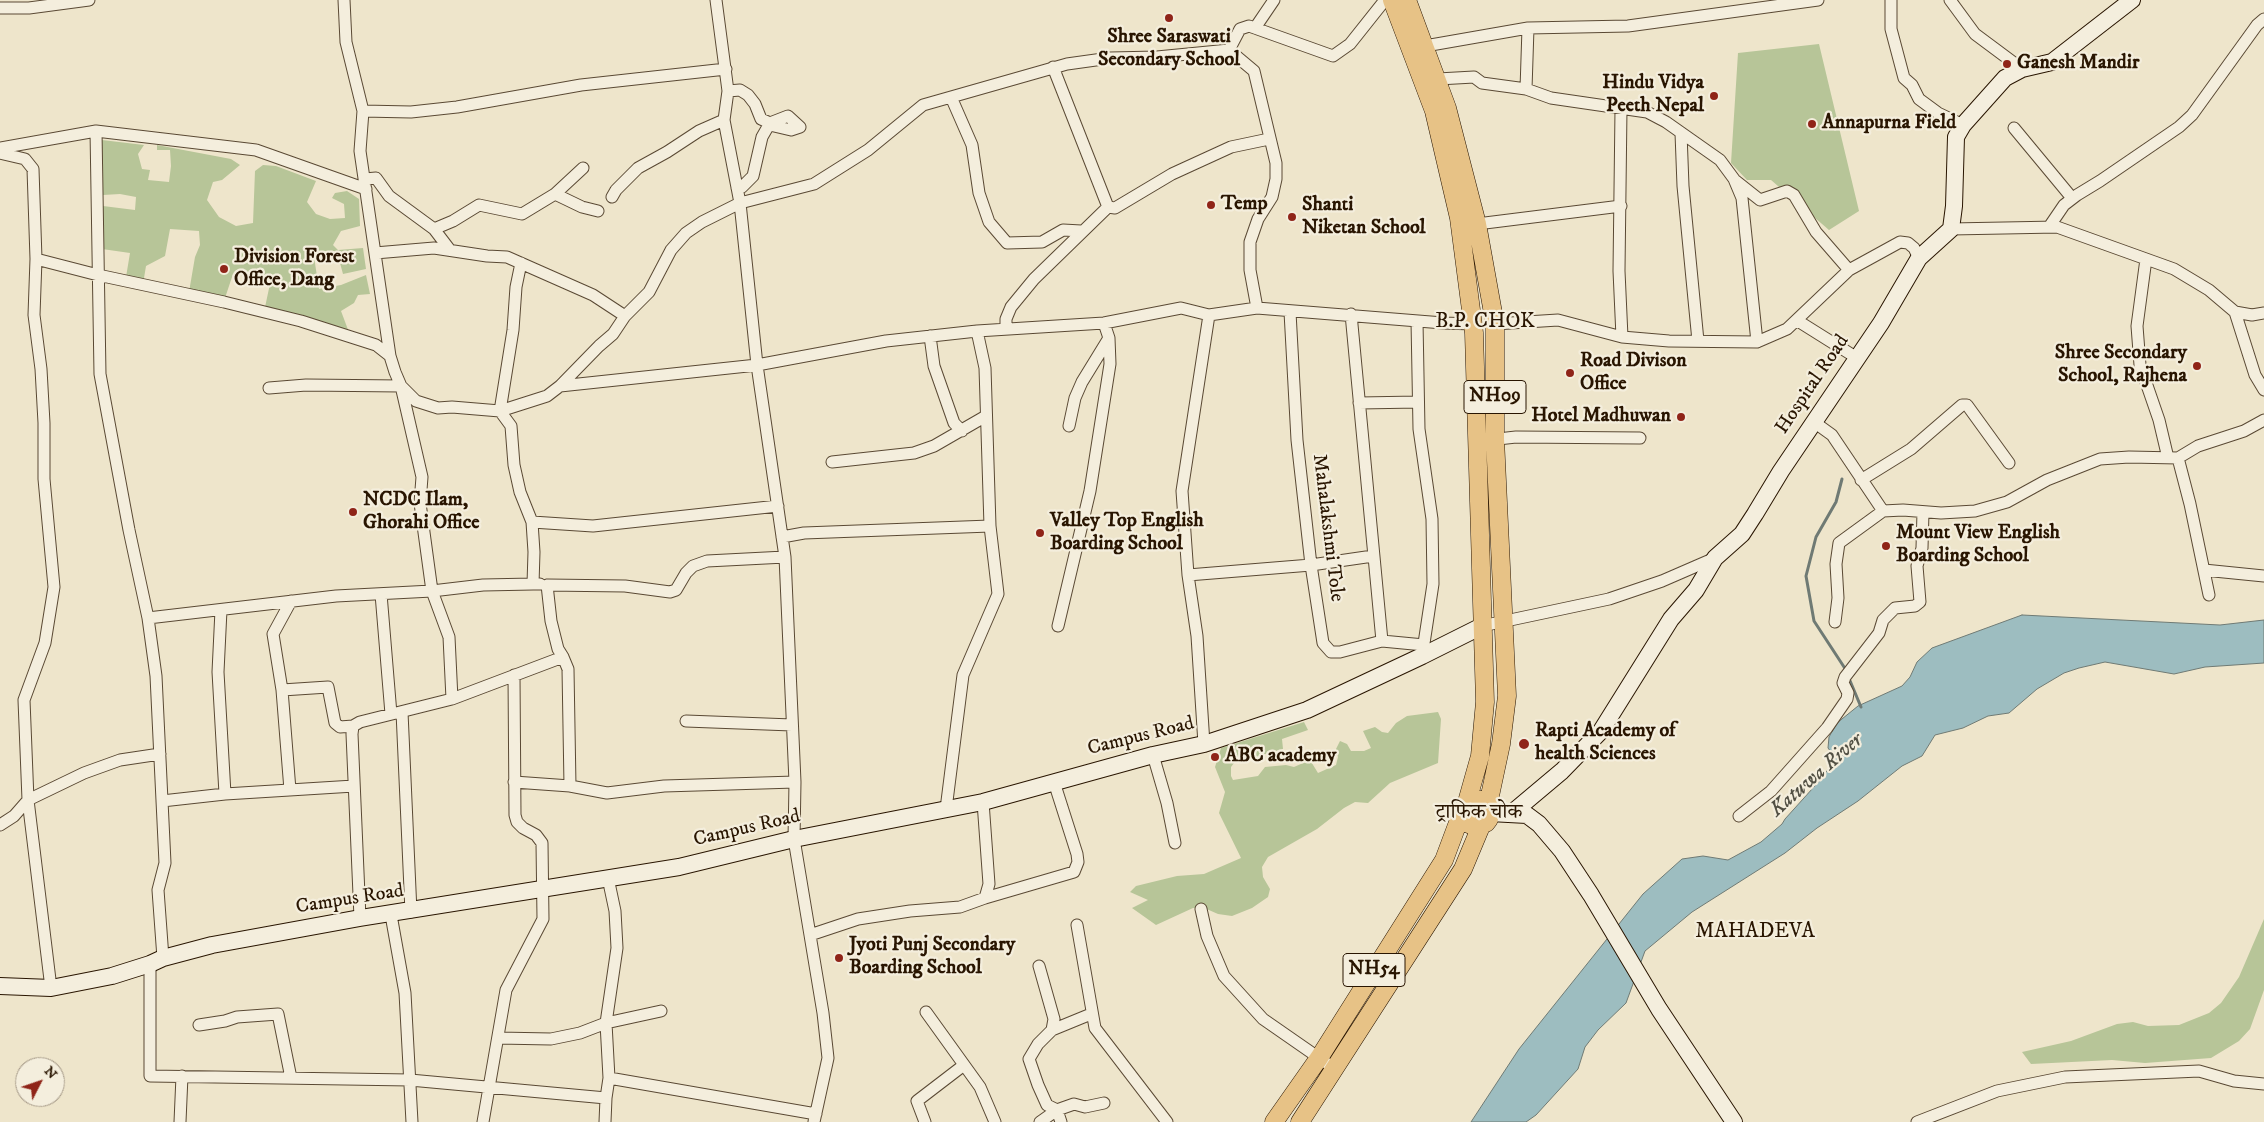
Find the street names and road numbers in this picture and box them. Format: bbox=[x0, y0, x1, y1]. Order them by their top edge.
street label: Hospital Road bbox=[1771, 331, 1855, 439]
road number: NH09 bbox=[1464, 381, 1526, 414]
street label: Mahalakshmi Tole bbox=[1306, 453, 1348, 603]
street label: Campus Road bbox=[1085, 712, 1197, 762]
street label: Campus Road bbox=[691, 805, 803, 853]
street label: Campus Road bbox=[294, 880, 406, 920]
road number: NH54 bbox=[1343, 954, 1405, 986]

